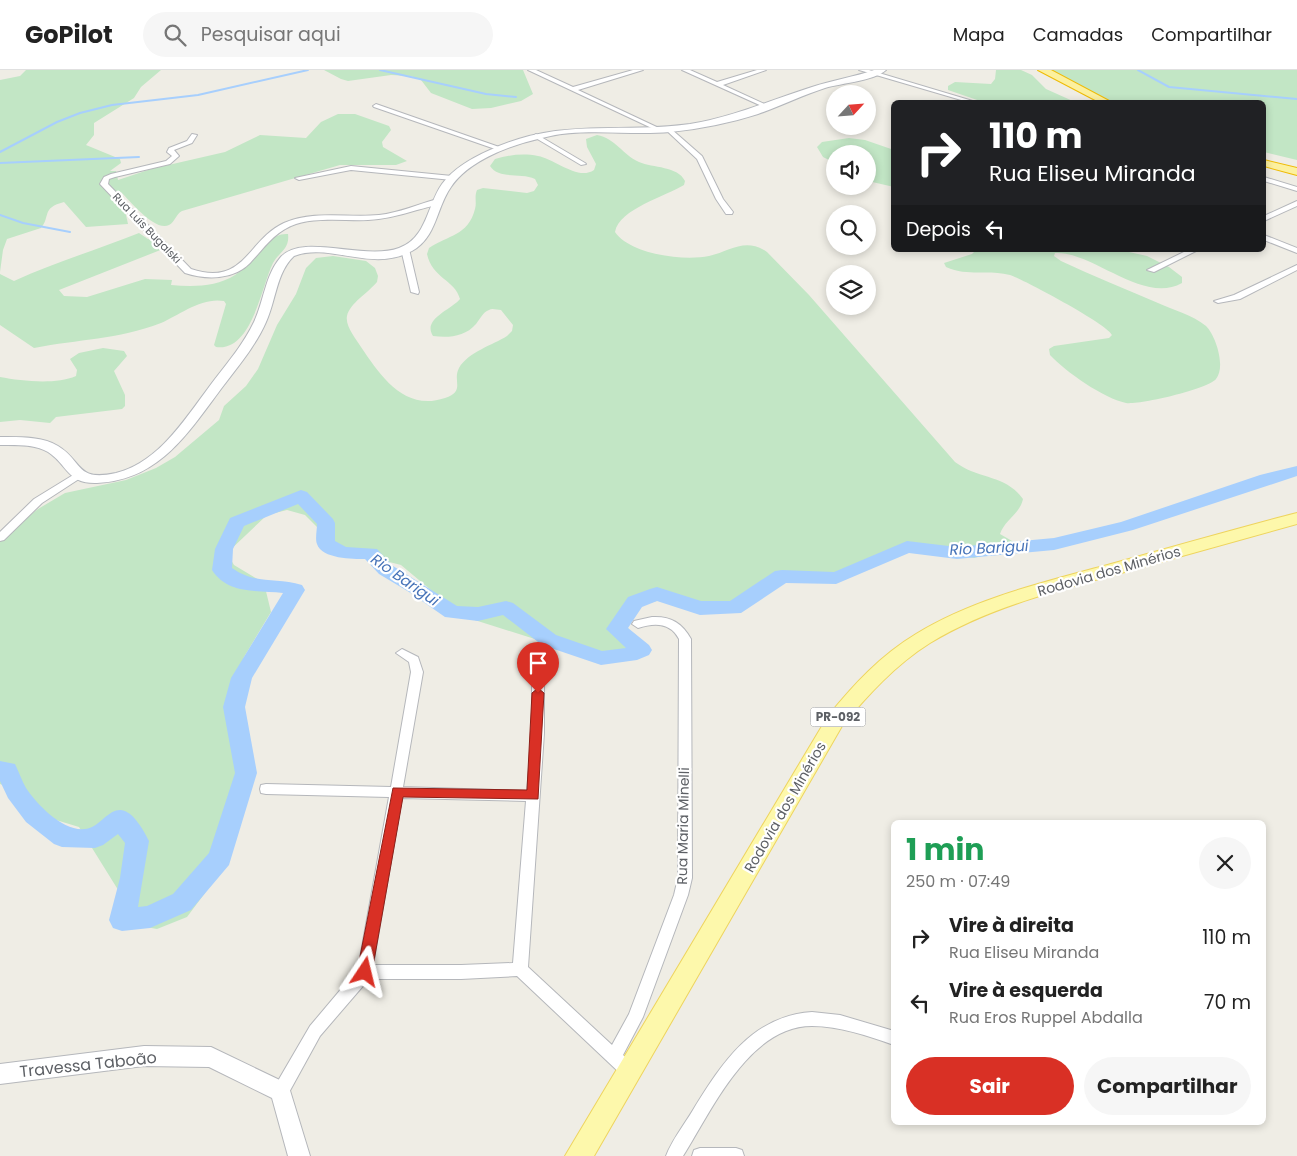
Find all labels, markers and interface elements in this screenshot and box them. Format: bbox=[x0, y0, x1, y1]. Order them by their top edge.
search box bbox=[143, 12, 493, 57]
text: GoPilot bbox=[25, 18, 113, 51]
icon: search bbox=[161, 21, 189, 49]
text: Pesquisar aqui bbox=[201, 21, 341, 48]
text: Mapa bbox=[953, 22, 1005, 47]
text: Camadas bbox=[1033, 22, 1123, 47]
text: Compartilhar bbox=[1151, 22, 1272, 47]
north arrow bbox=[826, 85, 876, 135]
map controls bbox=[826, 85, 876, 315]
text: 110 m bbox=[989, 111, 1083, 160]
icon: right bbox=[906, 120, 971, 185]
button: sound bbox=[826, 145, 876, 195]
text: Rua Eliseu Miranda bbox=[989, 158, 1196, 189]
street label: Rua Luís Bugalski bbox=[109, 189, 185, 267]
button: search bbox=[826, 205, 876, 255]
icon: left bbox=[981, 215, 1009, 243]
text: Depois bbox=[906, 216, 971, 243]
button: layers bbox=[826, 265, 876, 315]
water label: Rio Barigui bbox=[949, 535, 1029, 560]
street label: Rodovia dos Minérios bbox=[1035, 541, 1183, 601]
water label: Rio Barigui bbox=[367, 548, 444, 611]
pin bbox=[517, 642, 559, 693]
icon: arrive bbox=[524, 649, 552, 677]
road number: PR-092 bbox=[810, 708, 866, 726]
street label: Rodovia dos Minérios bbox=[739, 738, 831, 876]
street label: Rua Maria Minelli bbox=[672, 767, 694, 885]
text: 1 min bbox=[906, 828, 984, 871]
button: close bbox=[1199, 837, 1251, 889]
text: 250 m · 07:49 bbox=[906, 870, 1010, 893]
text: Vire à direita bbox=[949, 912, 1074, 939]
icon: right bbox=[906, 924, 934, 952]
text: 110 m bbox=[1202, 924, 1251, 951]
text: Rua Eliseu Miranda bbox=[949, 941, 1099, 964]
position arrow bbox=[338, 945, 390, 997]
text: Vire à esquerda bbox=[949, 977, 1103, 1004]
icon: left bbox=[906, 989, 934, 1017]
text: 70 m bbox=[1204, 989, 1251, 1016]
text: Rua Eros Ruppel Abdalla bbox=[949, 1006, 1143, 1029]
street label: Travessa Taboão bbox=[18, 1046, 158, 1083]
button: Sair bbox=[906, 1057, 1074, 1115]
button: Compartilhar bbox=[1084, 1057, 1251, 1115]

